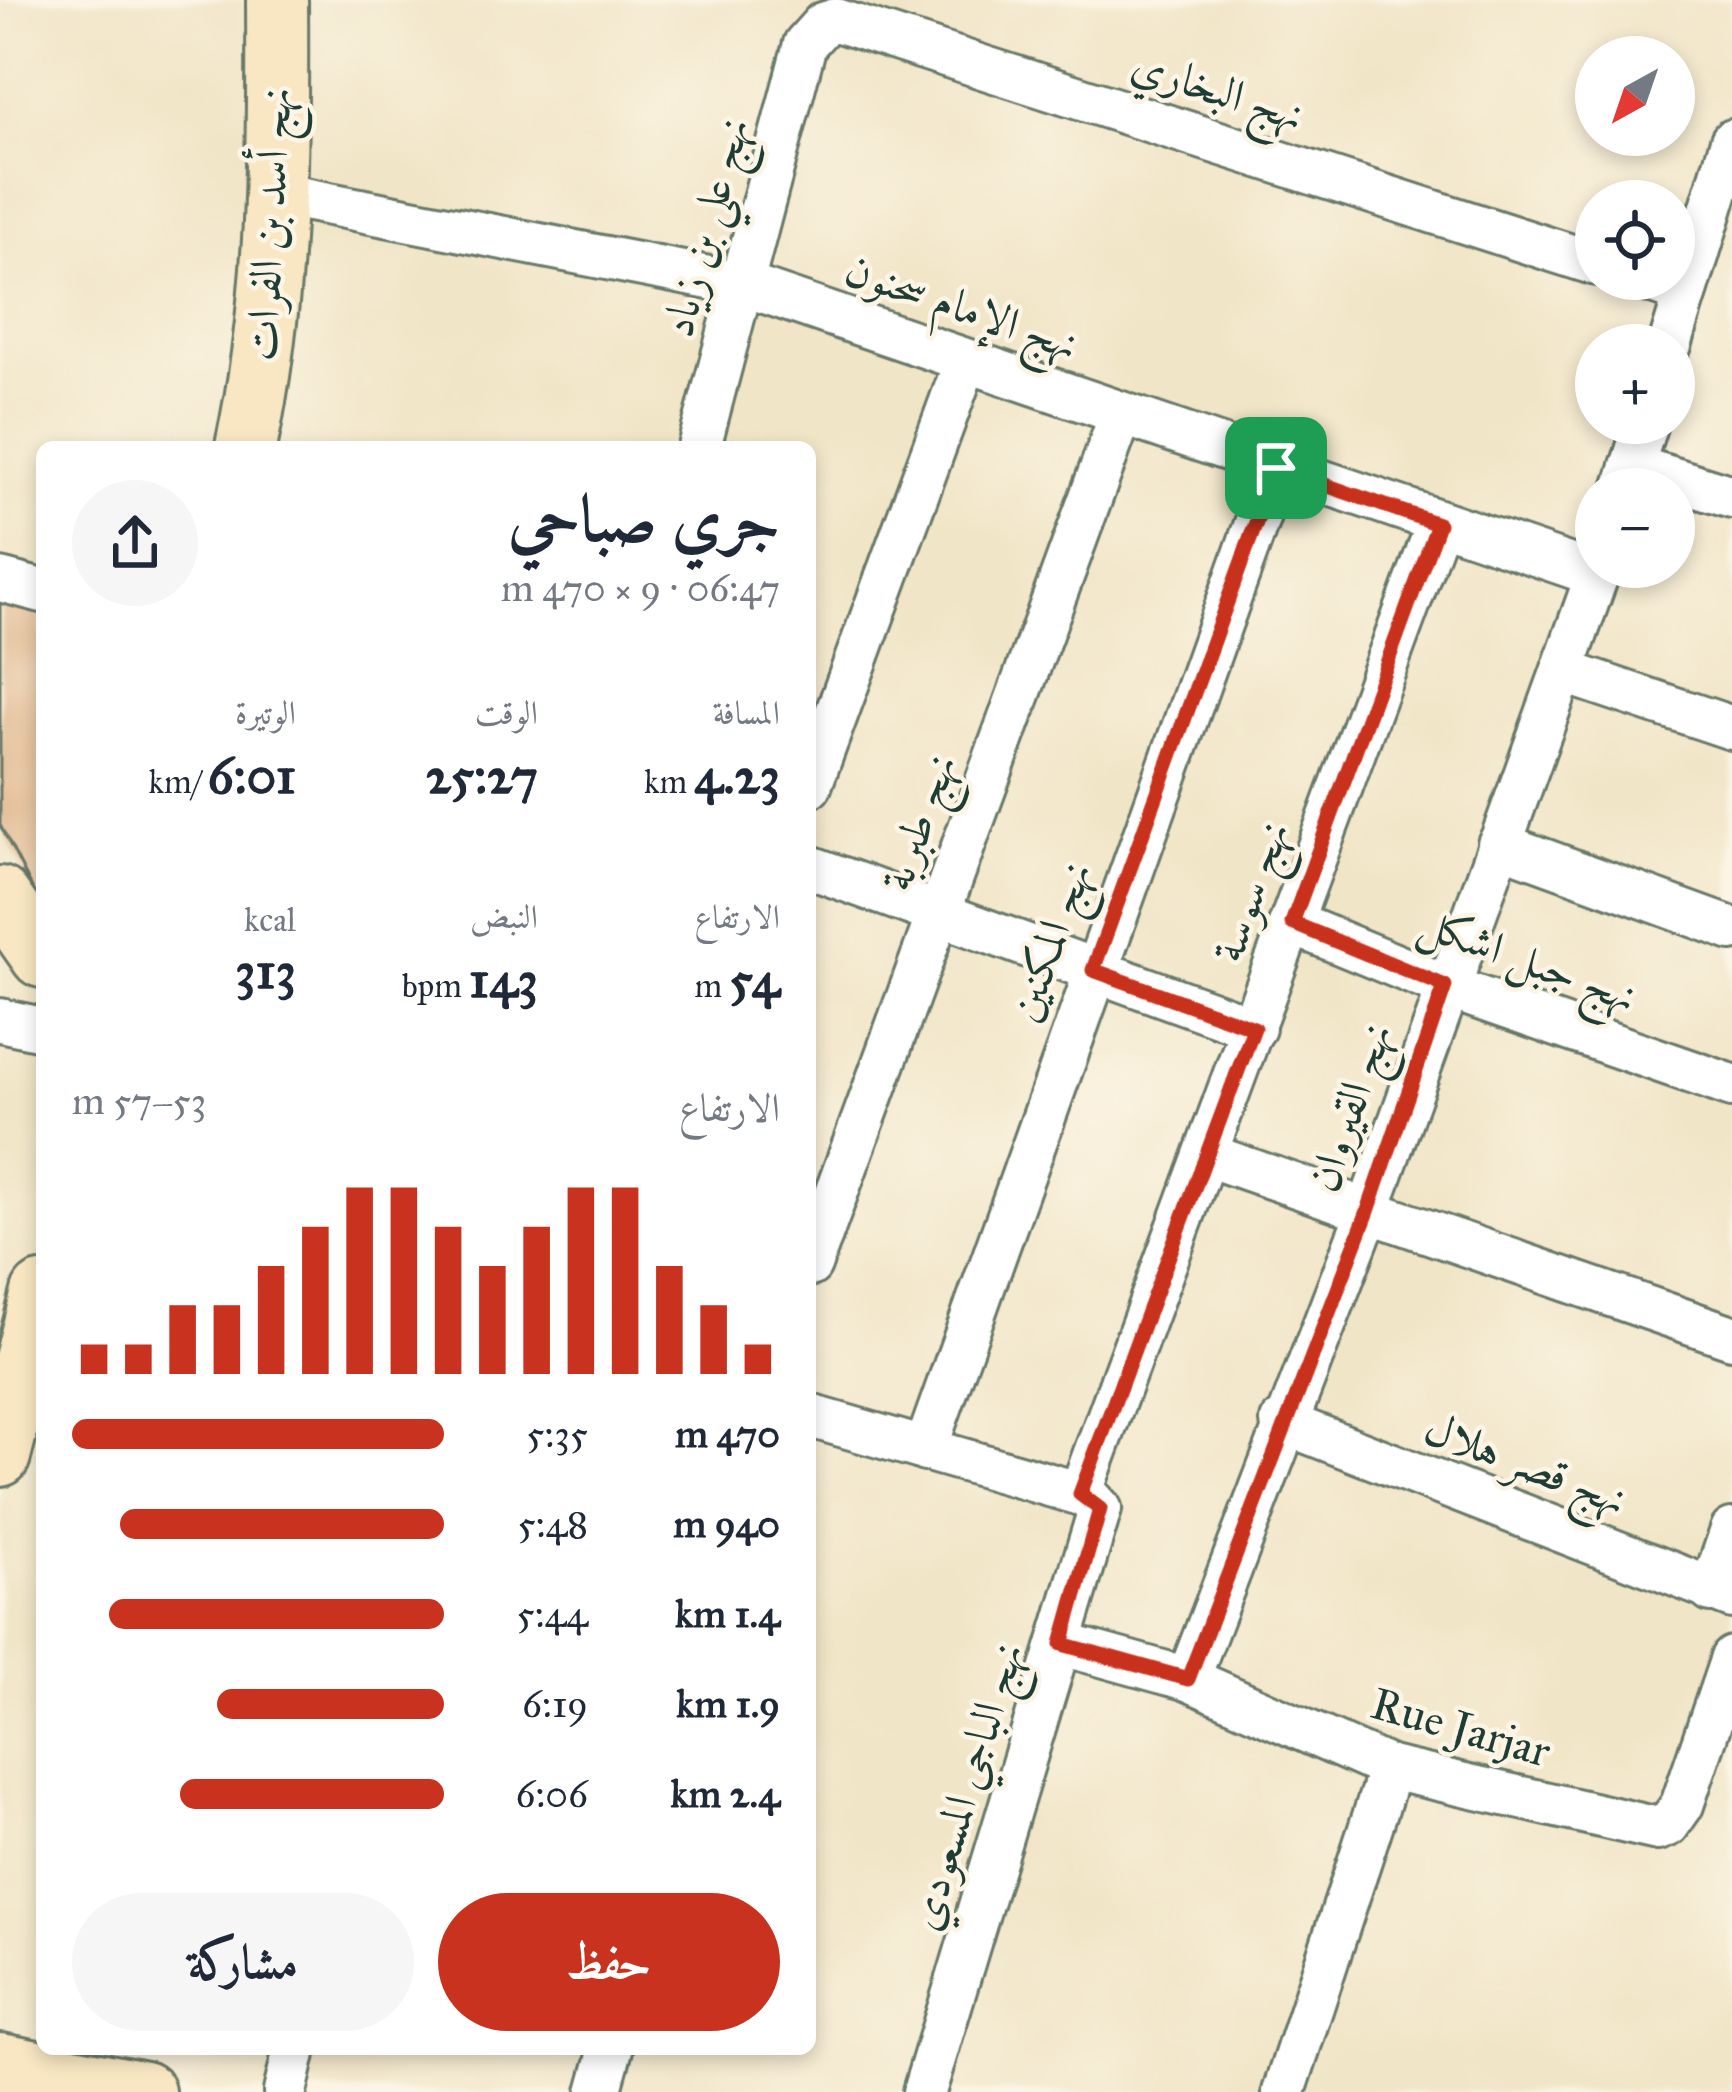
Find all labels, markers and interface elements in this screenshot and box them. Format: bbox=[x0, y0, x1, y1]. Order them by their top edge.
street label: نهج البخاري bbox=[1121, 35, 1311, 155]
north arrow bbox=[1575, 36, 1695, 156]
map controls bbox=[1575, 36, 1695, 588]
street label: نهج أسد بن الفرات bbox=[230, 86, 316, 363]
street label: نهج علي بن زياد bbox=[649, 111, 776, 347]
button: locate bbox=[1575, 180, 1695, 300]
street label: نهج الإمام سحنون bbox=[834, 241, 1086, 384]
button: + bbox=[1575, 324, 1695, 444]
pin bbox=[1225, 417, 1327, 519]
icon: arrive bbox=[1243, 435, 1309, 501]
button: − bbox=[1575, 468, 1695, 588]
text: جري صباحي bbox=[508, 478, 780, 559]
button: share bbox=[72, 480, 198, 606]
text: 06:47 · 9 × 470 m bbox=[501, 564, 780, 612]
text: الوتيرة bbox=[235, 693, 296, 733]
text: الوقت bbox=[475, 693, 538, 733]
text: المسافة bbox=[713, 693, 780, 733]
text: 6:01 bbox=[208, 745, 296, 807]
text: 25:27 bbox=[426, 745, 538, 807]
text: 4.23 bbox=[694, 745, 780, 807]
street label: نهج طبربة bbox=[868, 746, 980, 903]
text: /km bbox=[149, 762, 208, 802]
text: km bbox=[644, 762, 694, 802]
street label: نهج سوسة bbox=[1199, 813, 1313, 973]
street label: نهج المكنين bbox=[995, 854, 1115, 1033]
street label: نهج جبل اشكل bbox=[1407, 894, 1644, 1036]
text: النبض bbox=[470, 897, 538, 937]
text: الارتفاع bbox=[694, 897, 780, 937]
text: kcal bbox=[244, 900, 296, 940]
text: 313 bbox=[235, 940, 296, 1002]
text: 143 bbox=[469, 949, 538, 1011]
text: 54 bbox=[729, 949, 780, 1011]
text: bpm bbox=[402, 966, 469, 1006]
text: m bbox=[694, 966, 729, 1006]
street label: نهج القيروان bbox=[1294, 1015, 1416, 1203]
text: 53–57 m bbox=[72, 1077, 206, 1125]
text: الارتفاع bbox=[679, 1084, 780, 1132]
street label: نهج قصر هلال bbox=[1413, 1399, 1635, 1539]
text: 5:35 bbox=[526, 1410, 588, 1458]
text: 470 m bbox=[675, 1410, 780, 1458]
text: 5:48 bbox=[518, 1500, 588, 1548]
text: 940 m bbox=[673, 1500, 780, 1548]
text: 5:44 bbox=[517, 1590, 588, 1638]
text: 1.4 km bbox=[675, 1590, 780, 1638]
street label: نهج الباجي المسعودي bbox=[895, 1635, 1047, 1940]
street label: Rue Jarjar bbox=[1365, 1675, 1557, 1779]
text: 6:19 bbox=[522, 1680, 588, 1728]
text: 1.9 km bbox=[676, 1680, 780, 1728]
text: 6:06 bbox=[515, 1770, 588, 1818]
text: 2.4 km bbox=[670, 1770, 780, 1818]
button: مشاركة bbox=[72, 1893, 414, 2031]
button: حفظ bbox=[438, 1893, 780, 2031]

